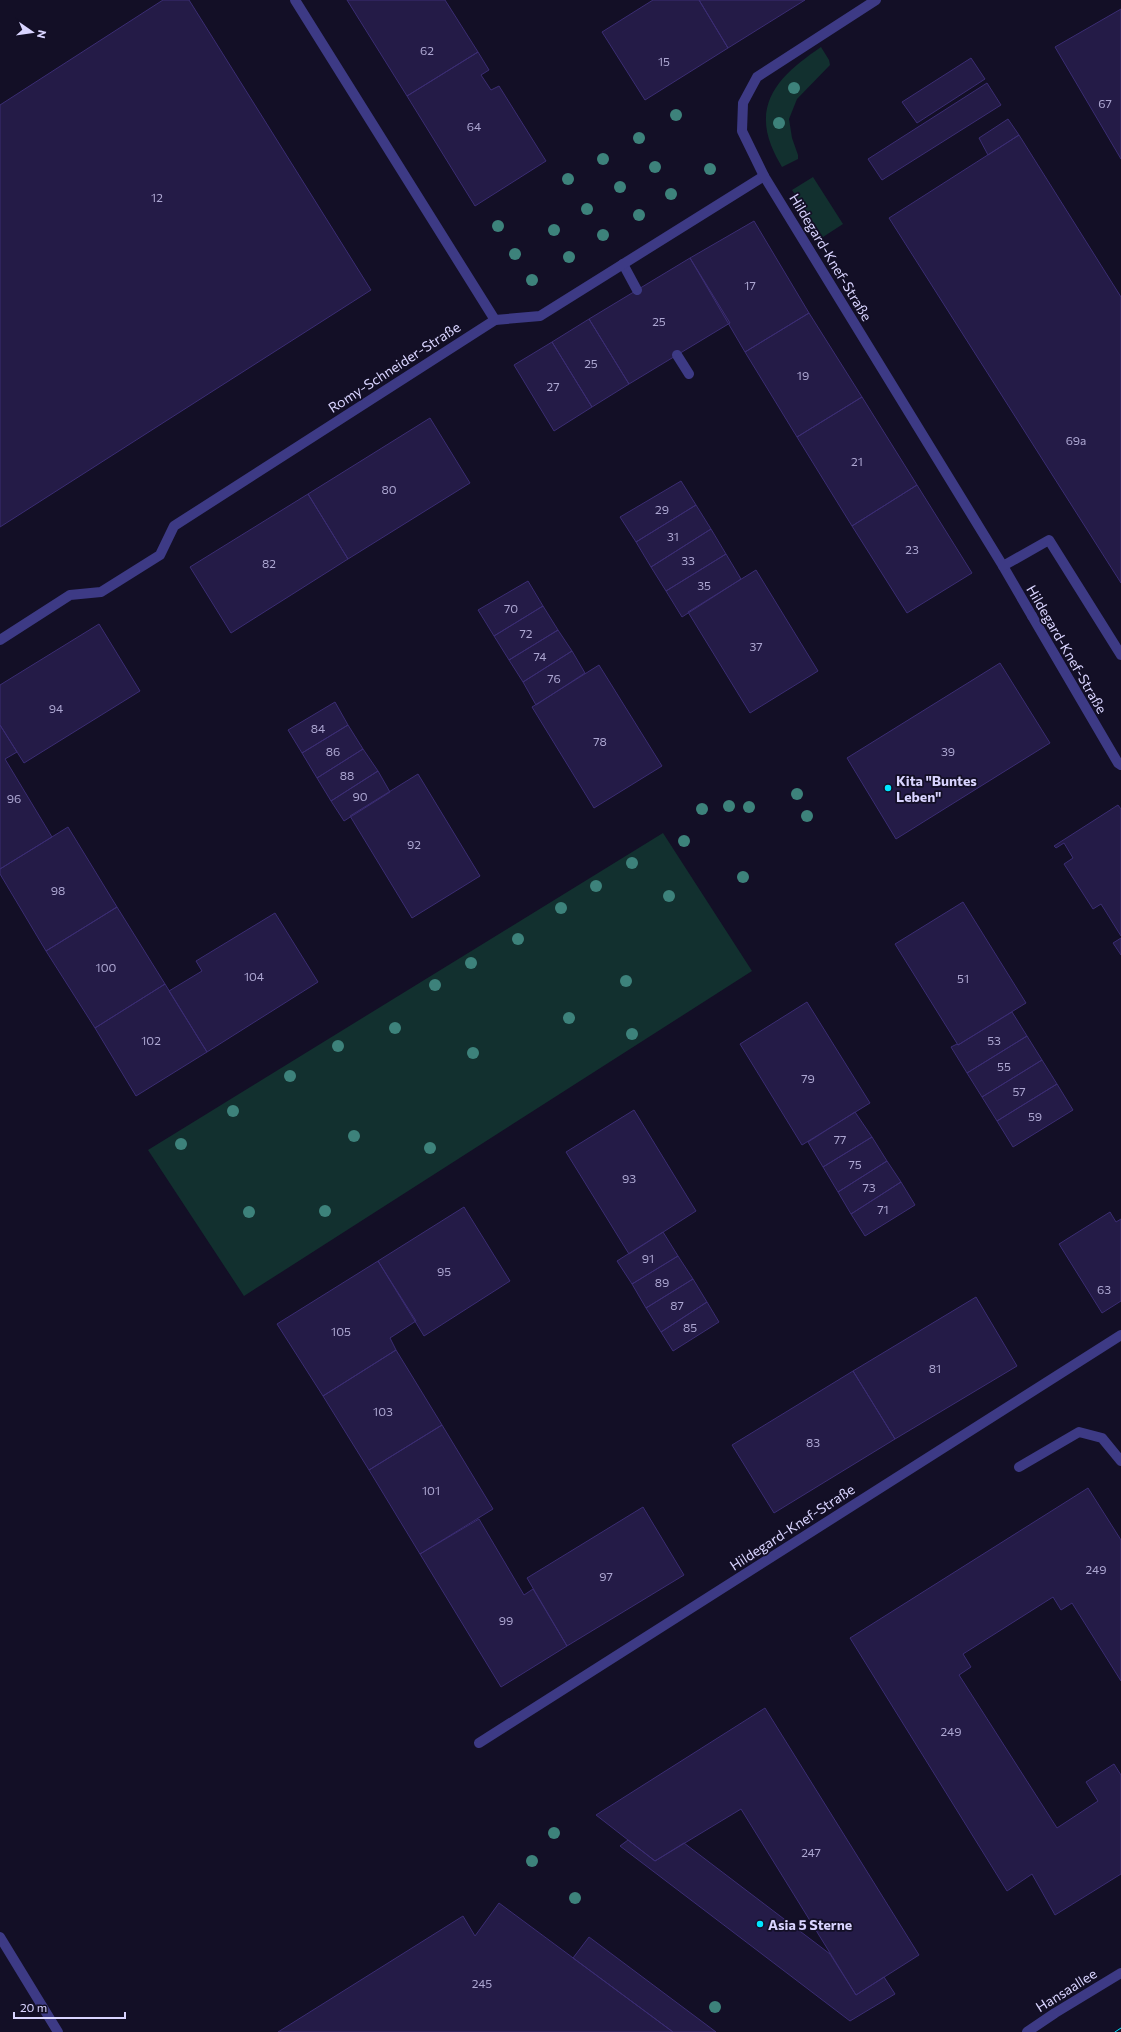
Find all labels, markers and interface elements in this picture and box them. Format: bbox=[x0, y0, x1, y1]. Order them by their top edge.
north arrow bbox=[12, 12, 52, 52]
text: N bbox=[35, 29, 49, 40]
house number: 62 bbox=[420, 43, 434, 57]
house number: 15 bbox=[658, 54, 670, 68]
house number: 67 bbox=[1098, 96, 1112, 110]
house number: 64 bbox=[467, 119, 481, 133]
house number: 12 bbox=[151, 190, 163, 204]
street label: Hildegard-Knef-Straße bbox=[786, 190, 876, 324]
house number: 17 bbox=[744, 278, 756, 292]
house number: 25 bbox=[652, 314, 666, 328]
street label: Romy-Schneider-Straße bbox=[325, 318, 463, 416]
house number: 25 bbox=[584, 356, 598, 370]
house number: 19 bbox=[797, 368, 809, 382]
house number: 27 bbox=[547, 379, 559, 393]
house number: 69a bbox=[1066, 433, 1086, 447]
house number: 21 bbox=[851, 454, 863, 468]
house number: 80 bbox=[381, 482, 397, 496]
house number: 29 bbox=[655, 502, 669, 516]
house number: 31 bbox=[667, 529, 679, 543]
house number: 23 bbox=[905, 542, 919, 556]
house number: 33 bbox=[681, 553, 695, 567]
house number: 82 bbox=[262, 556, 276, 570]
house number: 35 bbox=[697, 578, 711, 592]
street label: Hildegard-Knef-Straße bbox=[1023, 582, 1111, 716]
house number: 70 bbox=[504, 601, 518, 615]
house number: 72 bbox=[520, 626, 533, 640]
house number: 37 bbox=[749, 639, 763, 653]
house number: 74 bbox=[534, 649, 546, 663]
house number: 76 bbox=[547, 671, 561, 685]
house number: 94 bbox=[49, 701, 63, 715]
house number: 84 bbox=[311, 721, 325, 735]
house number: 78 bbox=[593, 734, 607, 748]
house number: 86 bbox=[326, 744, 340, 758]
house number: 39 bbox=[941, 744, 955, 758]
house number: 88 bbox=[340, 768, 354, 782]
place label: Kita "Buntes Leben" bbox=[896, 772, 977, 805]
marker: Kita "Buntes Leben" bbox=[883, 783, 893, 793]
house number: 90 bbox=[352, 789, 368, 803]
house number: 96 bbox=[7, 791, 21, 805]
house number: 92 bbox=[407, 837, 421, 851]
house number: 98 bbox=[51, 883, 65, 897]
house number: 100 bbox=[96, 960, 117, 974]
house number: 104 bbox=[244, 969, 264, 983]
house number: 51 bbox=[957, 971, 969, 985]
house number: 102 bbox=[141, 1033, 161, 1047]
house number: 53 bbox=[987, 1033, 1001, 1047]
house number: 55 bbox=[997, 1059, 1011, 1073]
house number: 79 bbox=[801, 1071, 815, 1085]
house number: 57 bbox=[1012, 1084, 1026, 1098]
house number: 59 bbox=[1028, 1109, 1042, 1123]
house number: 77 bbox=[834, 1132, 846, 1146]
house number: 75 bbox=[848, 1157, 862, 1171]
house number: 93 bbox=[622, 1171, 636, 1185]
house number: 73 bbox=[862, 1180, 876, 1194]
house number: 71 bbox=[877, 1202, 889, 1216]
house number: 91 bbox=[642, 1251, 654, 1265]
house number: 95 bbox=[437, 1264, 451, 1278]
house number: 89 bbox=[655, 1275, 669, 1289]
house number: 63 bbox=[1097, 1282, 1111, 1296]
house number: 87 bbox=[670, 1298, 684, 1312]
house number: 85 bbox=[683, 1320, 697, 1334]
house number: 105 bbox=[331, 1324, 351, 1338]
house number: 81 bbox=[929, 1361, 941, 1375]
house number: 103 bbox=[373, 1404, 393, 1418]
house number: 83 bbox=[806, 1435, 820, 1449]
street label: Hildegard-Knef-Straße bbox=[726, 1480, 858, 1574]
house number: 101 bbox=[422, 1483, 440, 1497]
house number: 249 bbox=[1086, 1562, 1106, 1576]
house number: 97 bbox=[599, 1569, 613, 1583]
house number: 99 bbox=[499, 1613, 513, 1627]
house number: 249 bbox=[941, 1724, 961, 1738]
house number: 247 bbox=[801, 1845, 821, 1859]
place label: Asia 5 Sterne bbox=[768, 1916, 852, 1933]
marker: Asia 5 Sterne bbox=[755, 1919, 765, 1929]
street label: Hansaallee bbox=[1032, 1965, 1100, 2015]
house number: 245 bbox=[472, 1976, 492, 1990]
scale bar bbox=[14, 1994, 125, 2020]
text: 20 m bbox=[20, 2000, 47, 2014]

